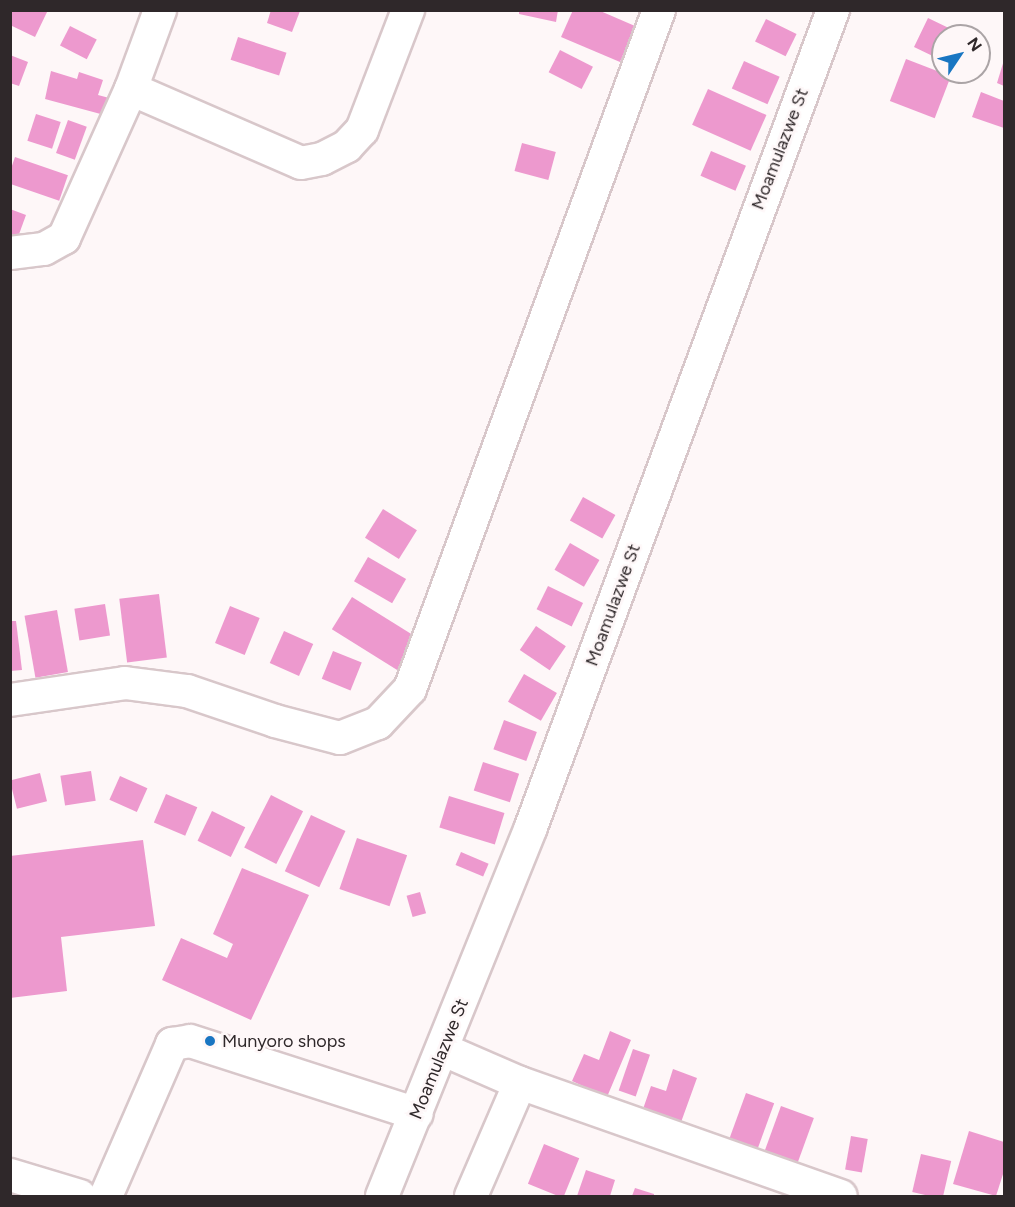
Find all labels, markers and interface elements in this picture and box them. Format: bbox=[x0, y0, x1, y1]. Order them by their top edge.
north arrow bbox=[931, 24, 991, 84]
text: N bbox=[963, 34, 986, 55]
street label: Moamulazwe St bbox=[747, 85, 813, 213]
street label: Moamulazwe St bbox=[581, 541, 645, 669]
street label: Moamulazwe St bbox=[405, 996, 473, 1122]
place label: Munyoro shops bbox=[222, 1030, 346, 1052]
marker: Munyoro shops bbox=[203, 1034, 217, 1048]

